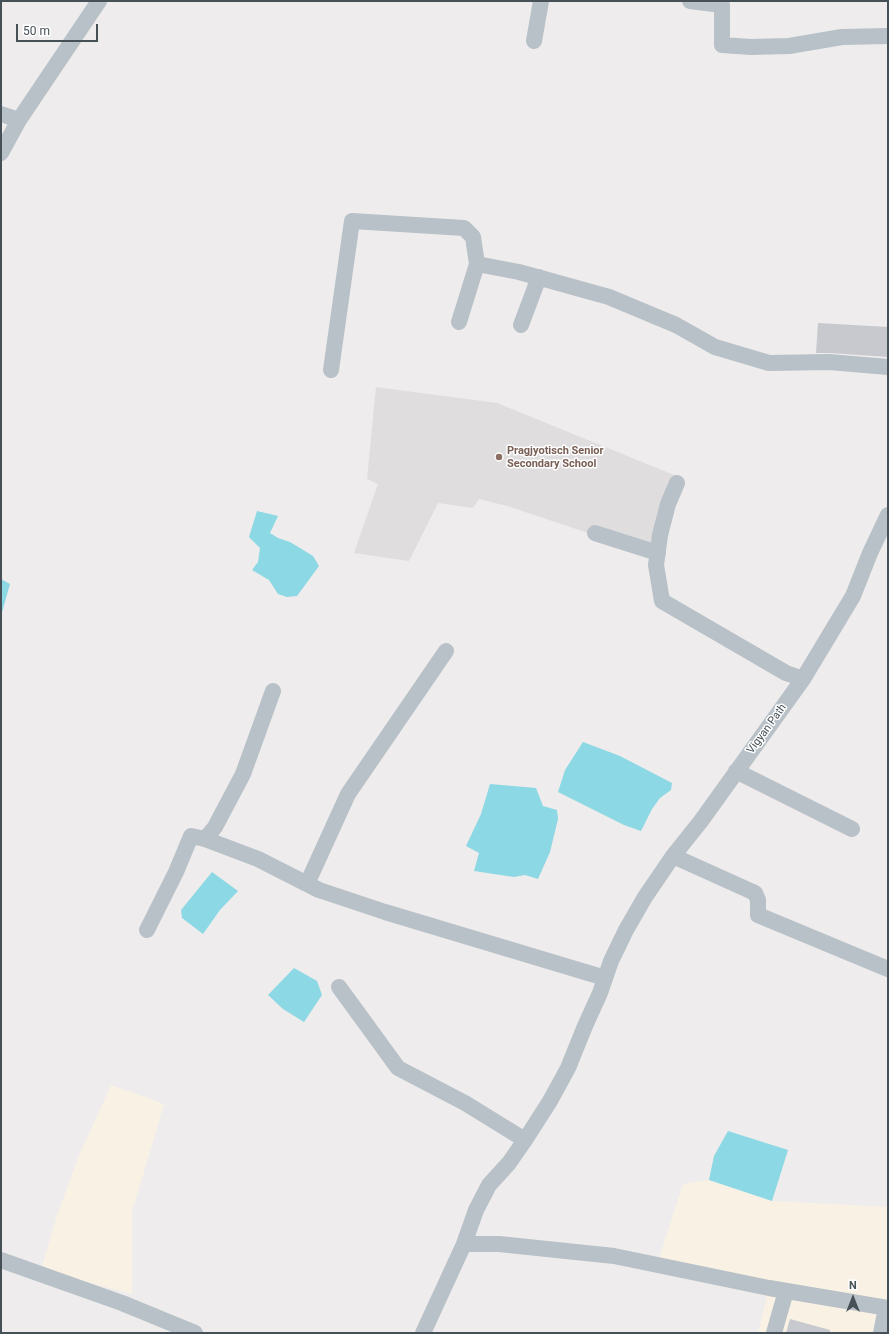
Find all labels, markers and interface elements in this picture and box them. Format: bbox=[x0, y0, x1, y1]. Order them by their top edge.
scale bar bbox=[18, 16, 100, 42]
text: 50 m bbox=[23, 24, 50, 38]
place label: Pragjyotisch Senior Secondary School bbox=[507, 444, 604, 470]
marker: Pragjyotisch Senior Secondary School bbox=[494, 452, 504, 462]
street label: Vigyan Path bbox=[745, 702, 789, 756]
north arrow bbox=[833, 1278, 873, 1318]
text: N bbox=[849, 1279, 857, 1292]

